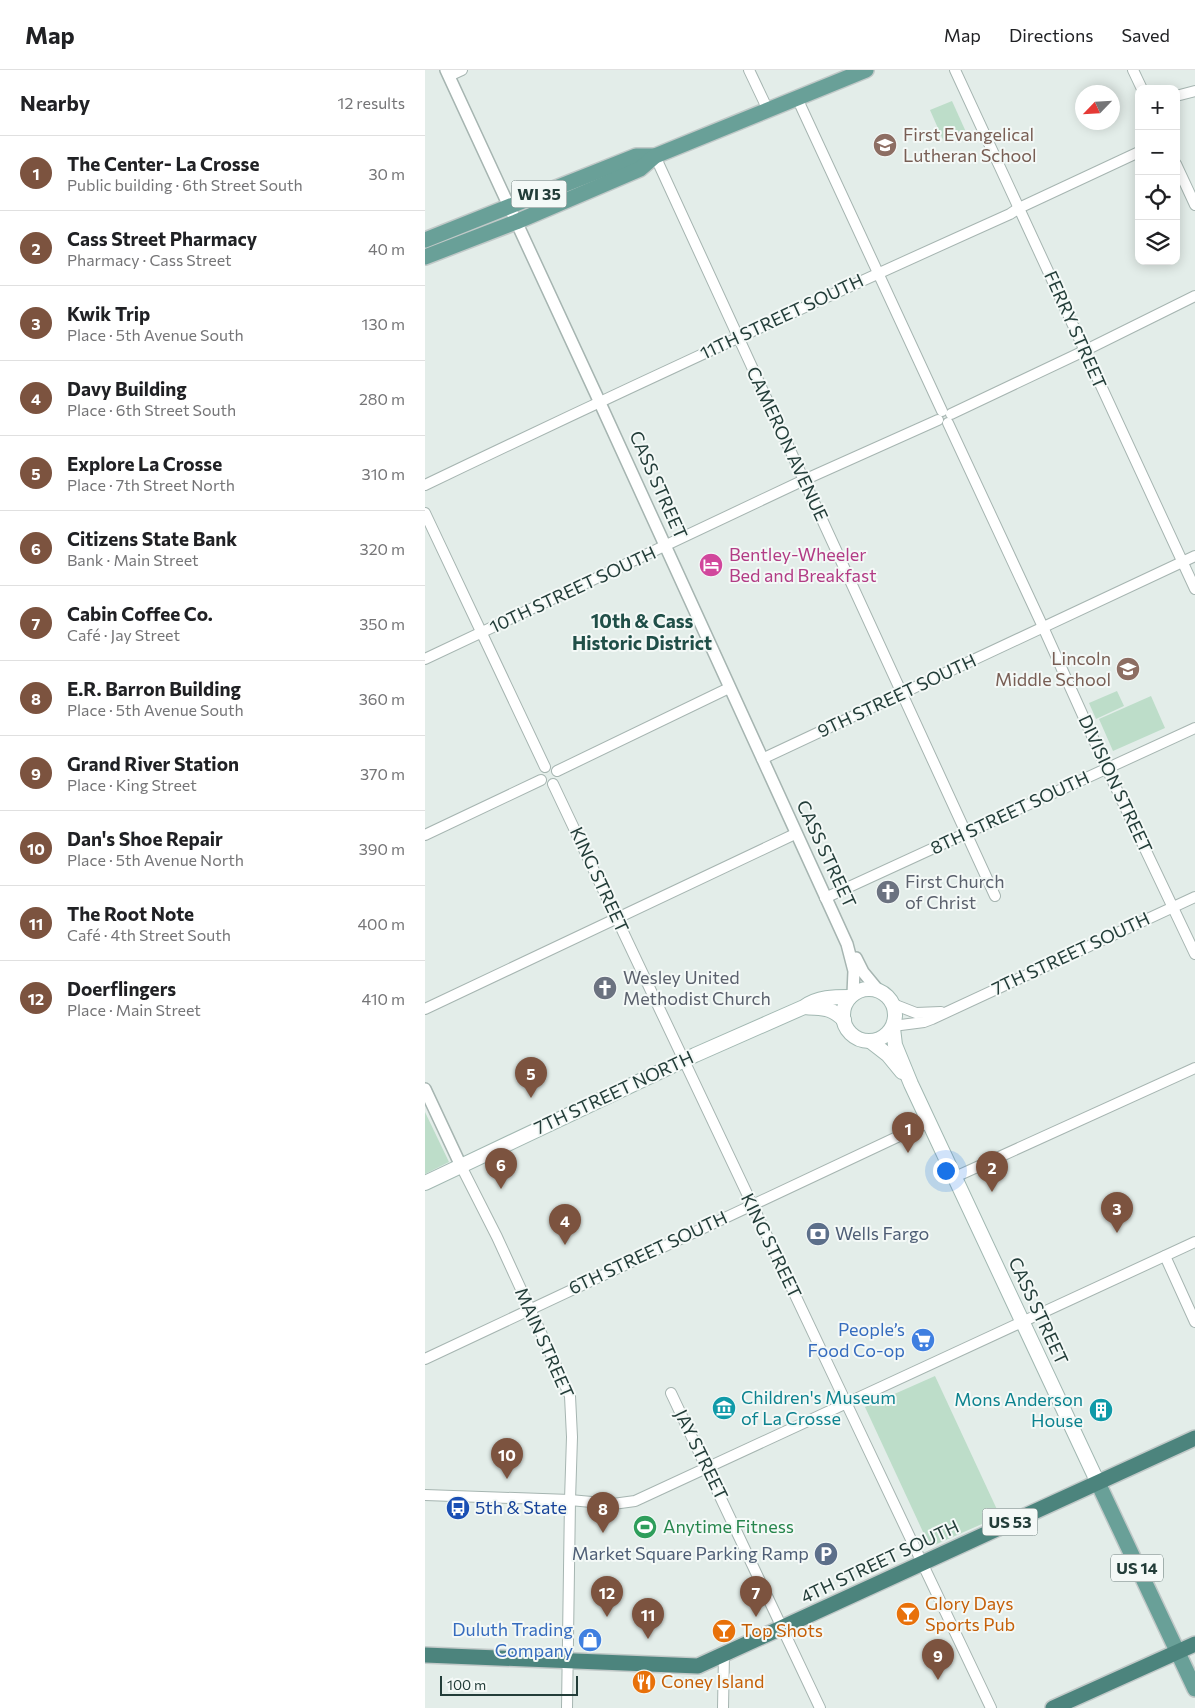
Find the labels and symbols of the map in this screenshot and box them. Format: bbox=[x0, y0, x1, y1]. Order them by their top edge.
north arrow bbox=[1075, 85, 1120, 130]
place label: First Evangelical Lutheran School bbox=[903, 123, 1037, 166]
school or university icon: First Evangelical Lutheran School bbox=[872, 132, 898, 158]
road number: WI 35 bbox=[511, 180, 567, 208]
street label: FERRY STREET bbox=[1040, 267, 1112, 392]
street label: 11TH STREET SOUTH bbox=[696, 269, 867, 364]
street label: CAMERON AVENUE bbox=[742, 363, 833, 524]
street label: CASS STREET bbox=[625, 427, 693, 542]
street label: 10TH STREET SOUTH bbox=[486, 541, 659, 637]
place label: Bentley-Wheeler Bed and Breakfast bbox=[729, 543, 877, 586]
hotel icon: Bentley-Wheeler Bed and Breakfast bbox=[698, 552, 724, 578]
district label: 10th & Cass Historic District bbox=[572, 609, 712, 654]
place label: Lincoln Middle School bbox=[995, 647, 1111, 690]
street label: 9TH STREET SOUTH bbox=[814, 649, 979, 742]
school or university icon: Lincoln Middle School bbox=[1115, 656, 1141, 682]
street label: DIVISION STREET bbox=[1074, 711, 1158, 856]
street label: 8TH STREET SOUTH bbox=[927, 766, 1092, 859]
street label: CASS STREET bbox=[792, 796, 861, 911]
street label: KING STREET bbox=[566, 823, 634, 936]
place label: First Church of Christ bbox=[905, 870, 1005, 913]
church icon: First Church of Christ bbox=[875, 879, 901, 905]
street label: 7TH STREET SOUTH bbox=[988, 907, 1153, 999]
place label: Wesley United Methodist Church bbox=[623, 966, 771, 1009]
church icon: Wesley United Methodist Church bbox=[592, 975, 618, 1001]
street label: 7TH STREET NORTH bbox=[530, 1046, 697, 1139]
pin: 5 bbox=[515, 1057, 547, 1098]
pin: 1 bbox=[892, 1112, 924, 1153]
pin: 6 bbox=[485, 1148, 517, 1189]
pin: 2 bbox=[976, 1151, 1008, 1192]
your location bbox=[933, 1158, 959, 1184]
street label: KING STREET bbox=[737, 1189, 807, 1302]
pin: 3 bbox=[1101, 1192, 1133, 1233]
pin: 4 bbox=[549, 1204, 581, 1245]
street label: 6TH STREET SOUTH bbox=[565, 1206, 730, 1299]
bank icon: Wells Fargo bbox=[805, 1221, 831, 1247]
place label: Wells Fargo bbox=[835, 1222, 929, 1244]
street label: CASS STREET bbox=[1004, 1253, 1073, 1368]
street label: MAIN STREET bbox=[511, 1284, 579, 1401]
place label: People’s Food Co-op bbox=[808, 1318, 905, 1361]
supermarket icon: People’s Food Co-op bbox=[910, 1327, 936, 1353]
place label: Children's Museum of La Crosse bbox=[741, 1386, 896, 1429]
place label: Mons Anderson House bbox=[954, 1388, 1083, 1431]
museum icon: Children's Museum of La Crosse bbox=[711, 1395, 737, 1421]
building icon: Mons Anderson House bbox=[1088, 1397, 1114, 1423]
street label: JAY STREET bbox=[671, 1406, 733, 1503]
pin: 10 bbox=[491, 1438, 523, 1479]
pin: 8 bbox=[587, 1492, 619, 1533]
bus stop icon: 5th & State bbox=[445, 1495, 471, 1521]
place label: 5th & State bbox=[475, 1496, 567, 1518]
road number: US 53 bbox=[983, 1508, 1037, 1535]
sports icon: Anytime Fitness bbox=[632, 1514, 658, 1540]
place label: Anytime Fitness bbox=[663, 1515, 794, 1537]
street label: 4TH STREET SOUTH bbox=[797, 1515, 962, 1607]
parking icon: Market Square Parking Ramp bbox=[813, 1541, 839, 1567]
place label: Market Square Parking Ramp bbox=[572, 1542, 809, 1564]
road number: US 14 bbox=[1111, 1555, 1163, 1582]
pin: 12 bbox=[591, 1576, 623, 1617]
pin: 7 bbox=[740, 1576, 772, 1617]
place label: Glory Days Sports Pub bbox=[925, 1592, 1015, 1635]
pin: 11 bbox=[632, 1598, 664, 1639]
bar icon: Glory Days Sports Pub bbox=[895, 1601, 921, 1627]
place label: Duluth Trading Company bbox=[452, 1618, 573, 1661]
bar icon: Top Shots bbox=[711, 1618, 737, 1644]
place label: Top Shots bbox=[741, 1619, 823, 1641]
shop icon: Duluth Trading Company bbox=[577, 1627, 603, 1653]
pin: 9 bbox=[922, 1639, 954, 1680]
restaurant icon: Coney Island bbox=[631, 1669, 657, 1695]
place label: Coney Island bbox=[661, 1670, 764, 1692]
scale bar bbox=[440, 1673, 577, 1696]

